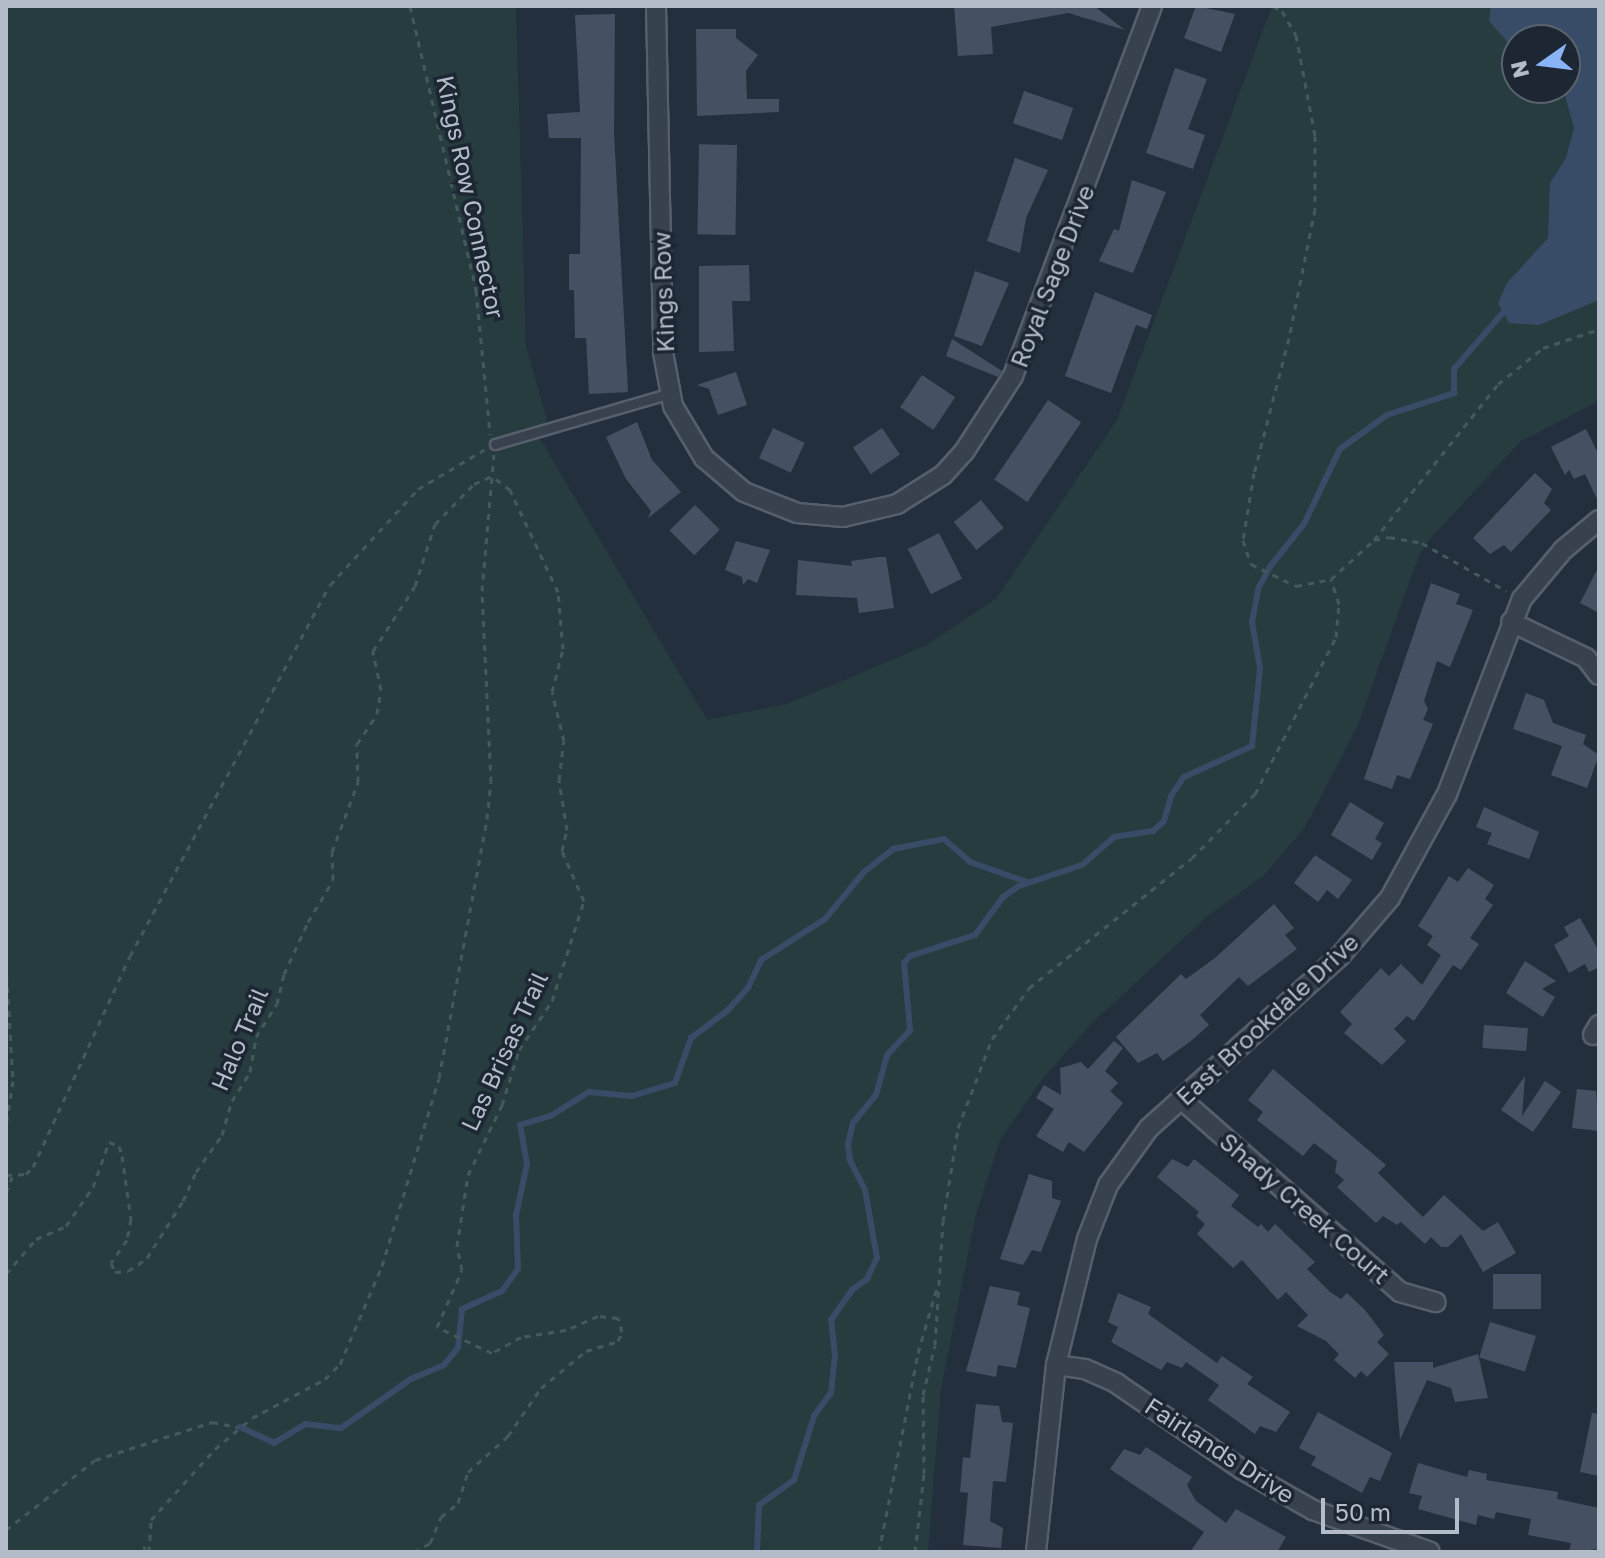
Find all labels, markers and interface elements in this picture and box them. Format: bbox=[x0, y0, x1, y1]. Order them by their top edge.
north arrow bbox=[1501, 24, 1581, 104]
text: N bbox=[1504, 58, 1534, 81]
street label: Kings Row Connector bbox=[431, 73, 511, 321]
street label: Royal Sage Drive bbox=[1004, 181, 1100, 371]
street label: Kings Row bbox=[646, 231, 680, 353]
street label: East Brookdale Drive bbox=[1170, 927, 1364, 1111]
street label: Las Brisas Trail bbox=[454, 967, 554, 1135]
street label: Halo Trail bbox=[204, 983, 274, 1095]
street label: Shady Creek Court bbox=[1214, 1126, 1396, 1290]
street label: Fairlands Drive bbox=[1140, 1391, 1300, 1509]
scale bar bbox=[1325, 1482, 1463, 1532]
text: 50 m bbox=[1335, 1497, 1391, 1526]

